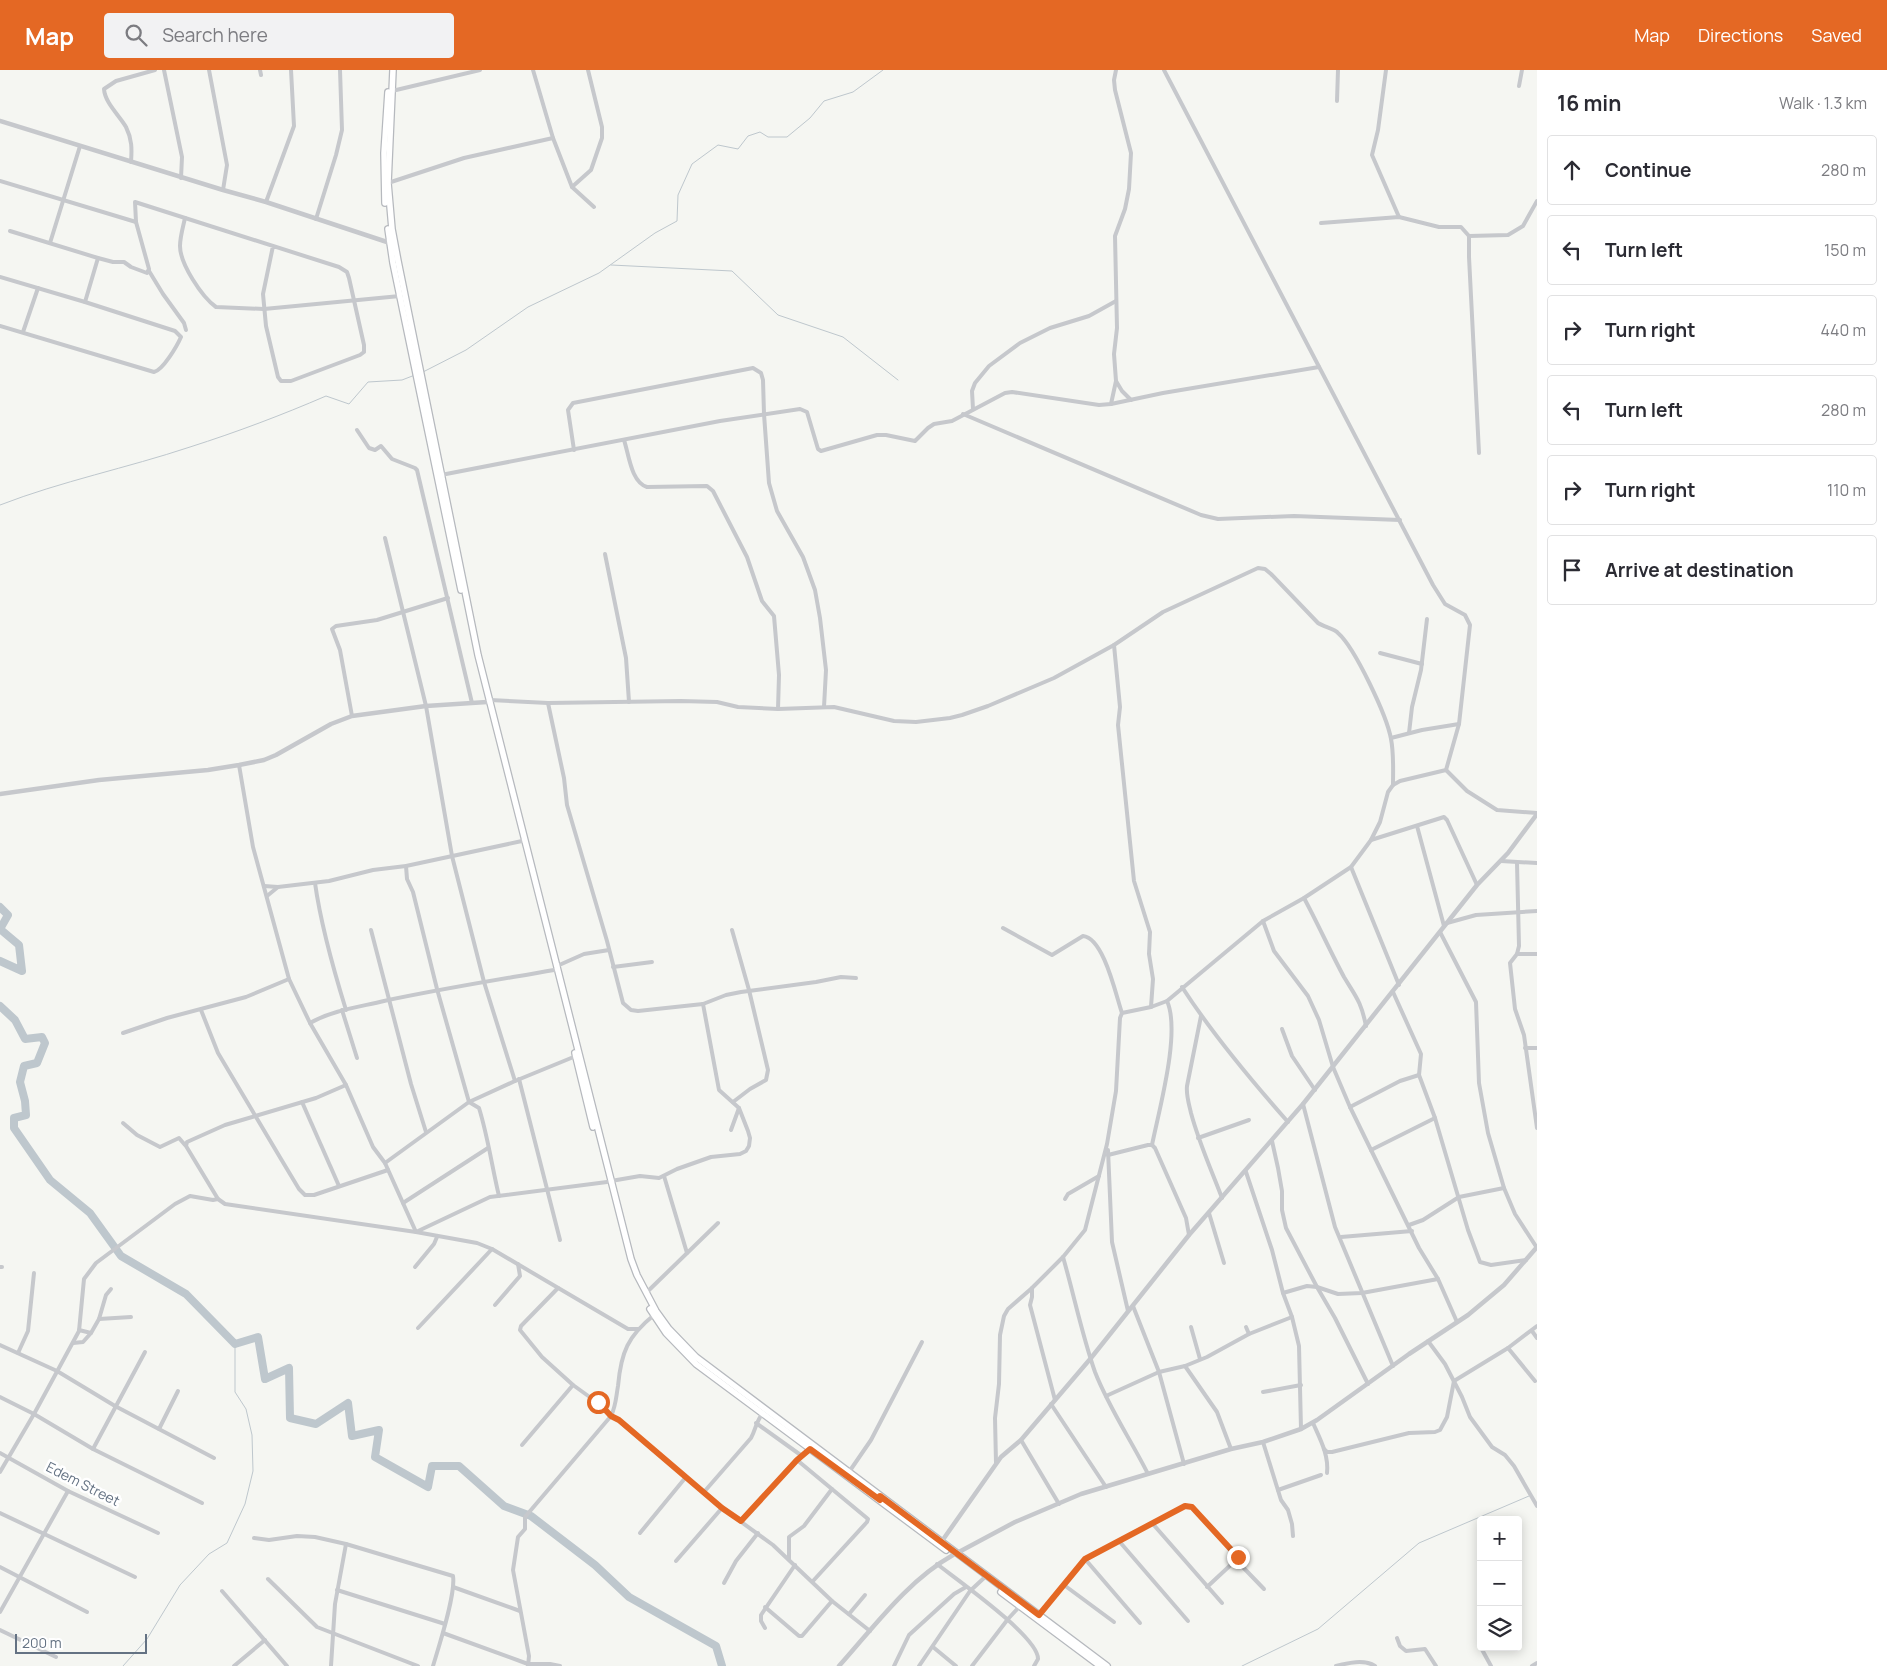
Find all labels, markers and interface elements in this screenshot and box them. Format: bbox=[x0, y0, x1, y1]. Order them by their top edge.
search box bbox=[104, 13, 454, 58]
text: Map bbox=[25, 19, 74, 52]
icon: search bbox=[122, 21, 150, 49]
text: Search here bbox=[162, 22, 268, 48]
text: Map bbox=[1634, 23, 1670, 47]
text: Directions bbox=[1698, 23, 1783, 47]
text: Saved bbox=[1811, 23, 1862, 47]
text: 16 min bbox=[1557, 89, 1621, 117]
text: Walk · 1.3 km bbox=[1779, 92, 1867, 114]
icon: ahead bbox=[1558, 156, 1586, 184]
text: Continue bbox=[1605, 157, 1691, 183]
text: 280 m bbox=[1821, 159, 1866, 181]
icon: left bbox=[1558, 236, 1586, 264]
text: Turn left bbox=[1605, 237, 1683, 263]
text: 150 m bbox=[1824, 239, 1866, 261]
icon: right bbox=[1558, 316, 1586, 344]
text: Turn right bbox=[1605, 317, 1695, 343]
text: 440 m bbox=[1820, 319, 1866, 341]
icon: left bbox=[1558, 396, 1586, 424]
text: Turn left bbox=[1605, 397, 1683, 423]
text: 280 m bbox=[1821, 399, 1866, 421]
icon: right bbox=[1558, 476, 1586, 504]
text: Turn right bbox=[1605, 477, 1695, 503]
text: 110 m bbox=[1827, 479, 1866, 501]
icon: arrive bbox=[1558, 556, 1586, 584]
text: Arrive at destination bbox=[1605, 557, 1794, 583]
route start bbox=[587, 1391, 610, 1414]
street label: Edem Street bbox=[43, 1457, 124, 1510]
map controls bbox=[1477, 1516, 1522, 1651]
button: + bbox=[1477, 1516, 1522, 1561]
route end bbox=[1227, 1546, 1250, 1569]
button: − bbox=[1477, 1561, 1522, 1606]
button: layers bbox=[1477, 1606, 1522, 1651]
scale bar bbox=[15, 1631, 148, 1654]
text: 200 m bbox=[22, 1633, 62, 1652]

